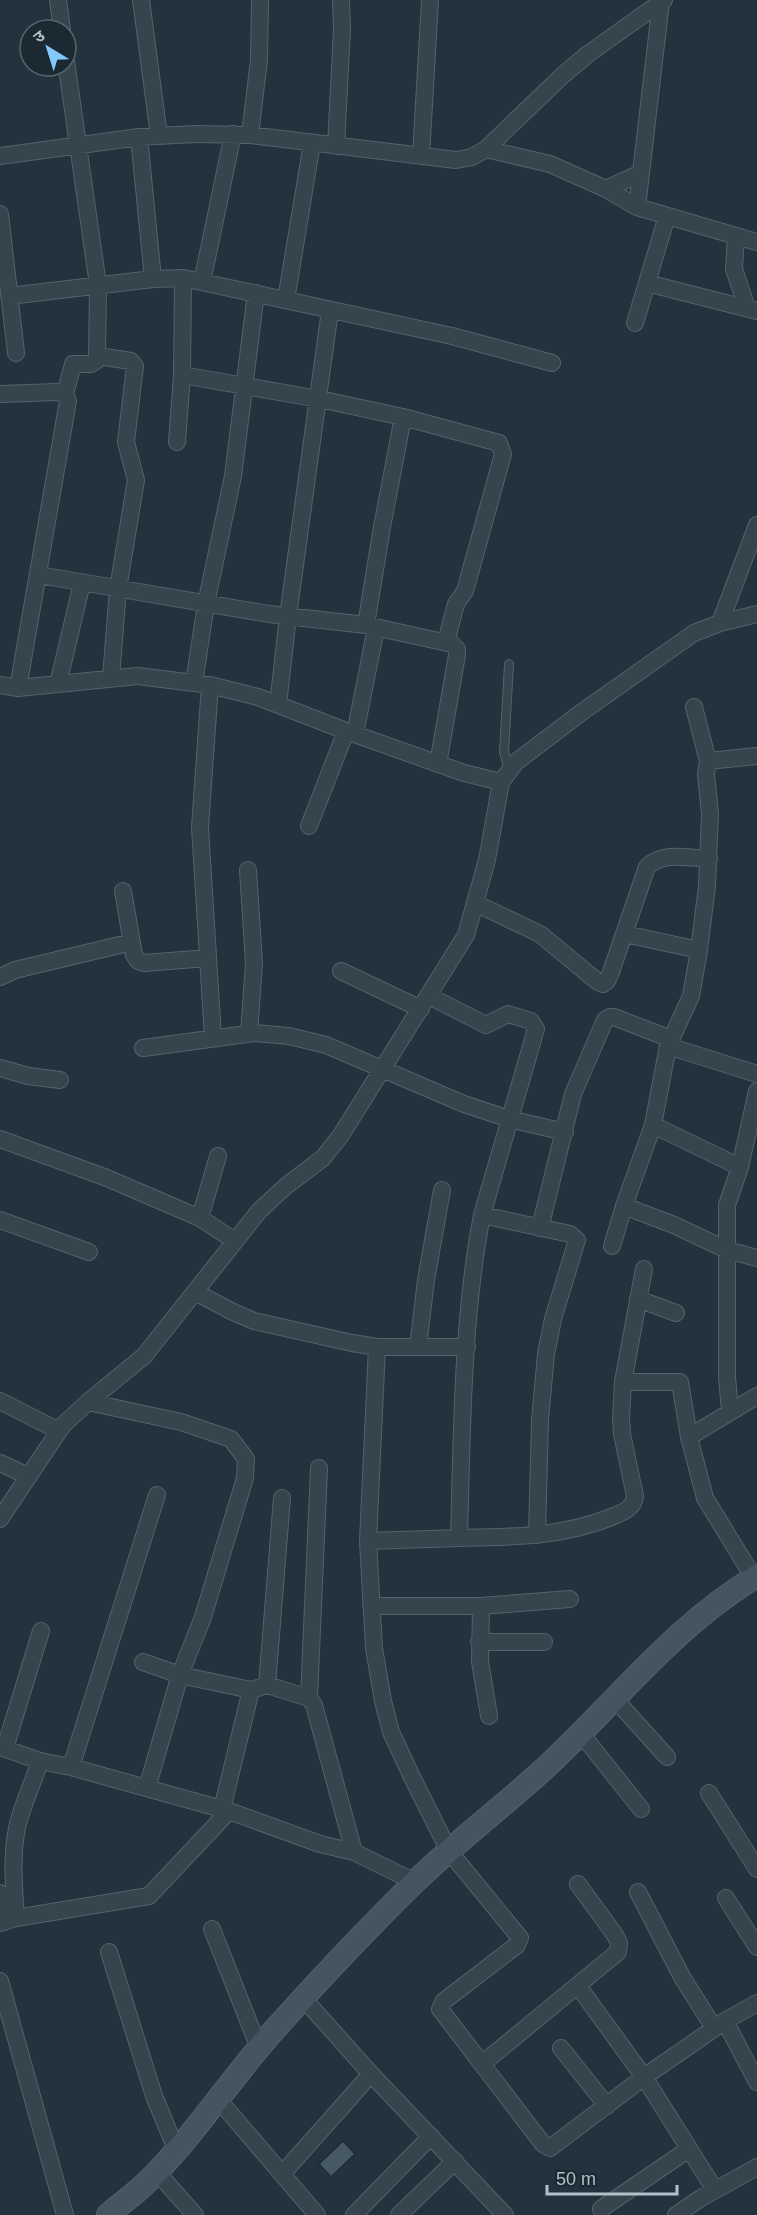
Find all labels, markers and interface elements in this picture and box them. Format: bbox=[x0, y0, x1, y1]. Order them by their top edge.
north arrow bbox=[18, 18, 78, 78]
text: उ bbox=[30, 27, 48, 46]
scale bar bbox=[547, 2158, 678, 2196]
text: 50 m bbox=[556, 2169, 596, 2189]

